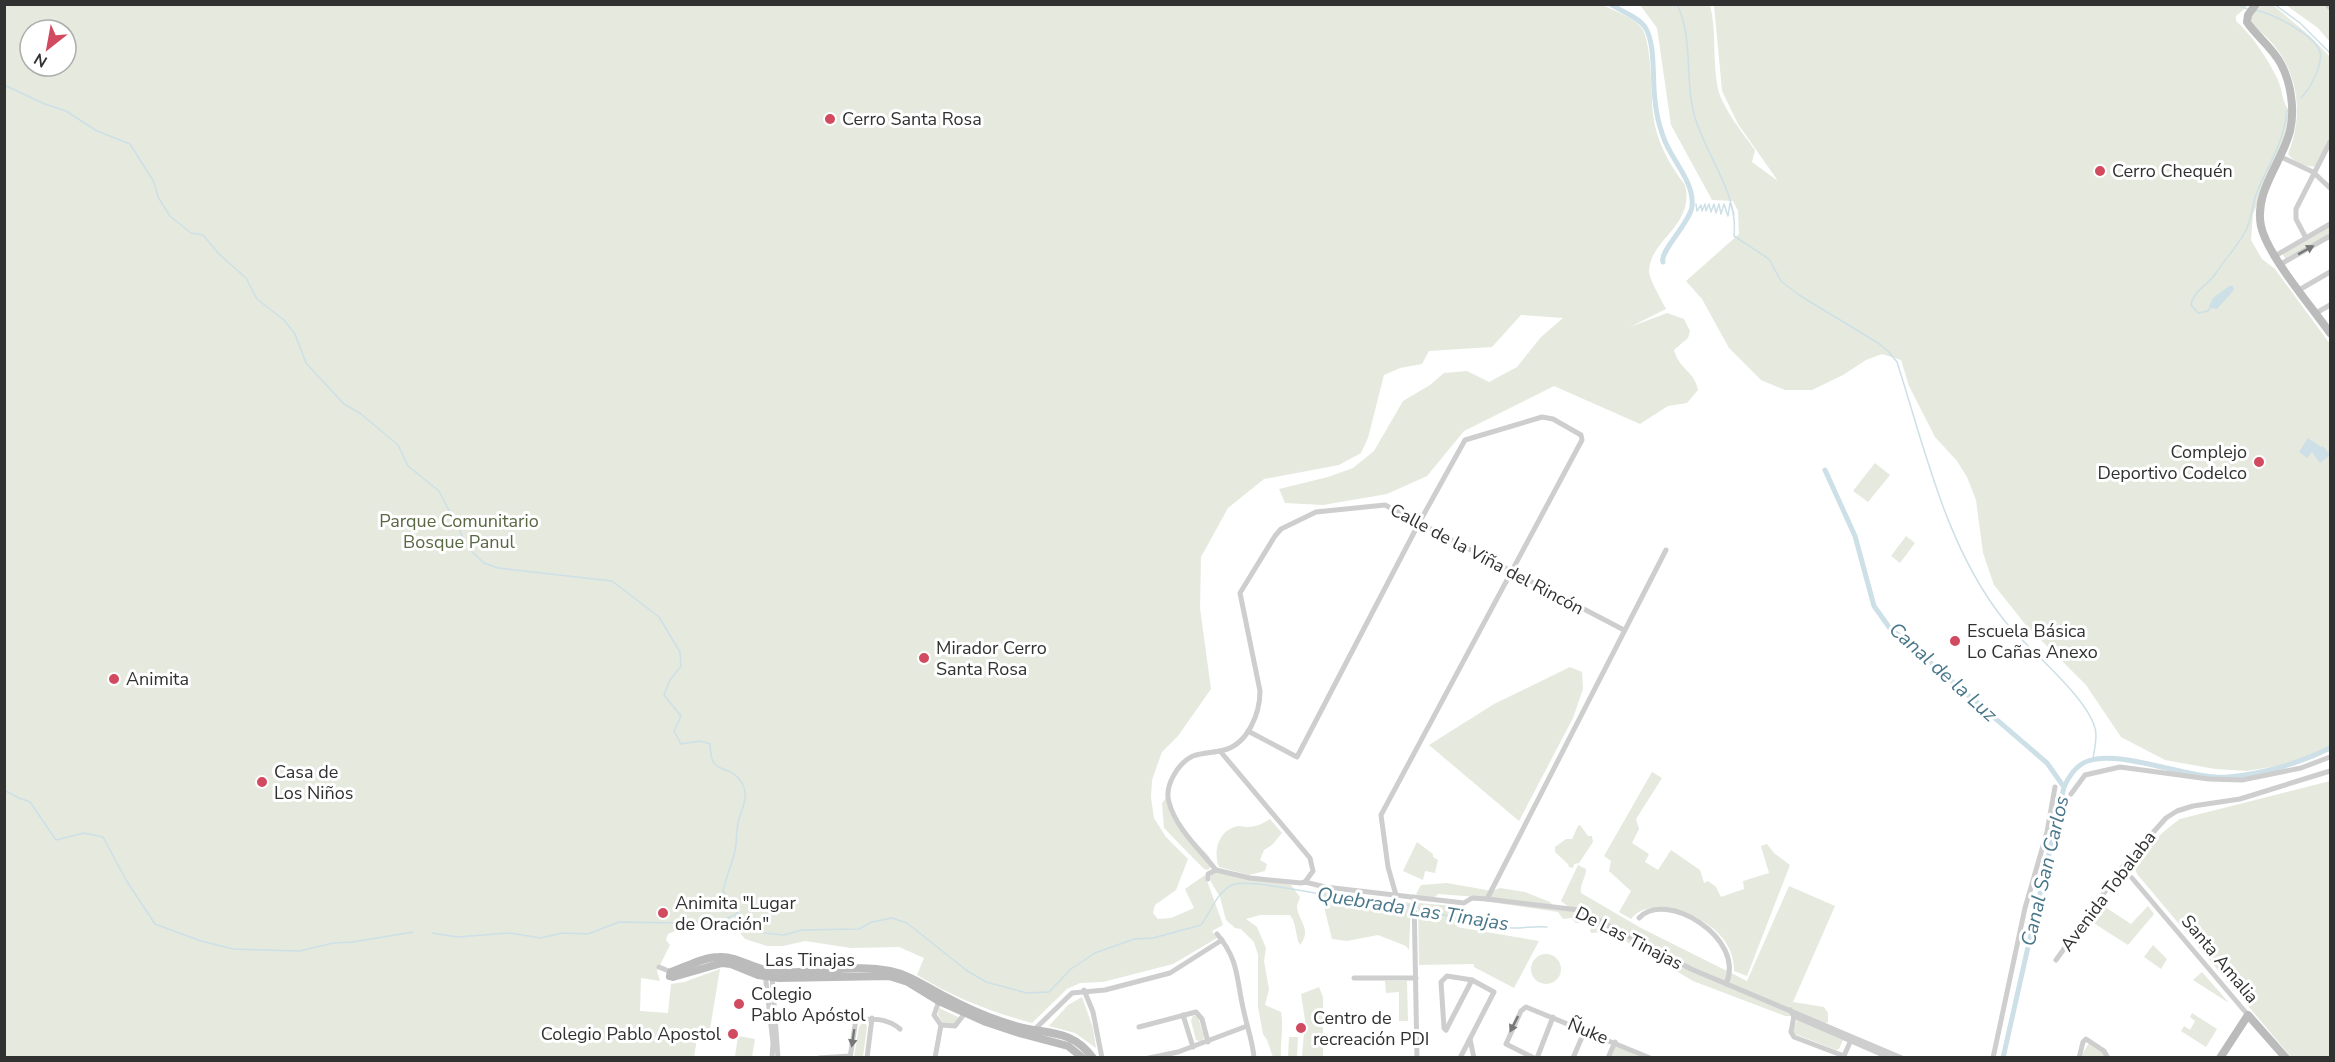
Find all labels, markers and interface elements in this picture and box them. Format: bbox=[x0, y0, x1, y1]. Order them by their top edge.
north arrow bbox=[18, 18, 78, 78]
text: N bbox=[30, 47, 52, 73]
place label: Cerro Santa Rosa bbox=[842, 107, 982, 131]
marker: Cerro Santa Rosa bbox=[823, 112, 837, 126]
place label: Cerro Chequén bbox=[2112, 159, 2233, 183]
marker: Cerro Chequén bbox=[2093, 164, 2107, 178]
one-way arrow bbox=[2297, 245, 2314, 255]
place label: Complejo Deportivo Codelco bbox=[2097, 440, 2247, 485]
marker: Complejo Deportivo Codelco bbox=[2252, 455, 2266, 469]
street label: Calle de la Viña del Rincón bbox=[1386, 498, 1588, 620]
park label: Parque Comunitario Bosque Panul bbox=[379, 509, 539, 554]
water label: Canal de la Luz bbox=[1883, 616, 2003, 728]
place label: Escuela Básica Lo Cañas Anexo bbox=[1967, 619, 2098, 664]
marker: Escuela Básica Lo Cañas Anexo bbox=[1948, 634, 1962, 648]
place label: Mirador Cerro Santa Rosa bbox=[936, 636, 1047, 681]
marker: Mirador Cerro Santa Rosa bbox=[917, 651, 931, 665]
place label: Animita bbox=[126, 667, 189, 691]
marker: Animita bbox=[107, 672, 121, 686]
place label: Casa de Los Niños bbox=[274, 760, 353, 805]
marker: Casa de Los Niños bbox=[255, 775, 269, 789]
water label: Canal San Carlos bbox=[2015, 793, 2075, 949]
street label: Avenida Tobalaba bbox=[2055, 826, 2161, 956]
water label: Quebrada Las Tinajas bbox=[1315, 881, 1511, 937]
place label: Animita "Lugar de Oración" bbox=[675, 891, 796, 936]
street label: De Las Tinajas bbox=[1571, 901, 1687, 975]
marker: Animita "Lugar de Oración" bbox=[656, 906, 670, 920]
street label: Santa Amalia bbox=[2176, 910, 2264, 1008]
street label: Las Tinajas bbox=[765, 948, 855, 972]
place label: Colegio Pablo Apóstol bbox=[751, 982, 866, 1027]
marker: Colegio Pablo Apóstol bbox=[732, 997, 746, 1011]
place label: Centro de recreación PDI bbox=[1313, 1006, 1429, 1051]
street label: Ñuke bbox=[1564, 1012, 1612, 1050]
one-way arrow bbox=[1509, 1016, 1519, 1033]
marker: Centro de recreación PDI bbox=[1294, 1021, 1308, 1035]
place label: Colegio Pablo Apostol bbox=[541, 1022, 722, 1046]
marker: Colegio Pablo Apostol bbox=[726, 1027, 740, 1041]
one-way arrow bbox=[849, 1029, 858, 1048]

